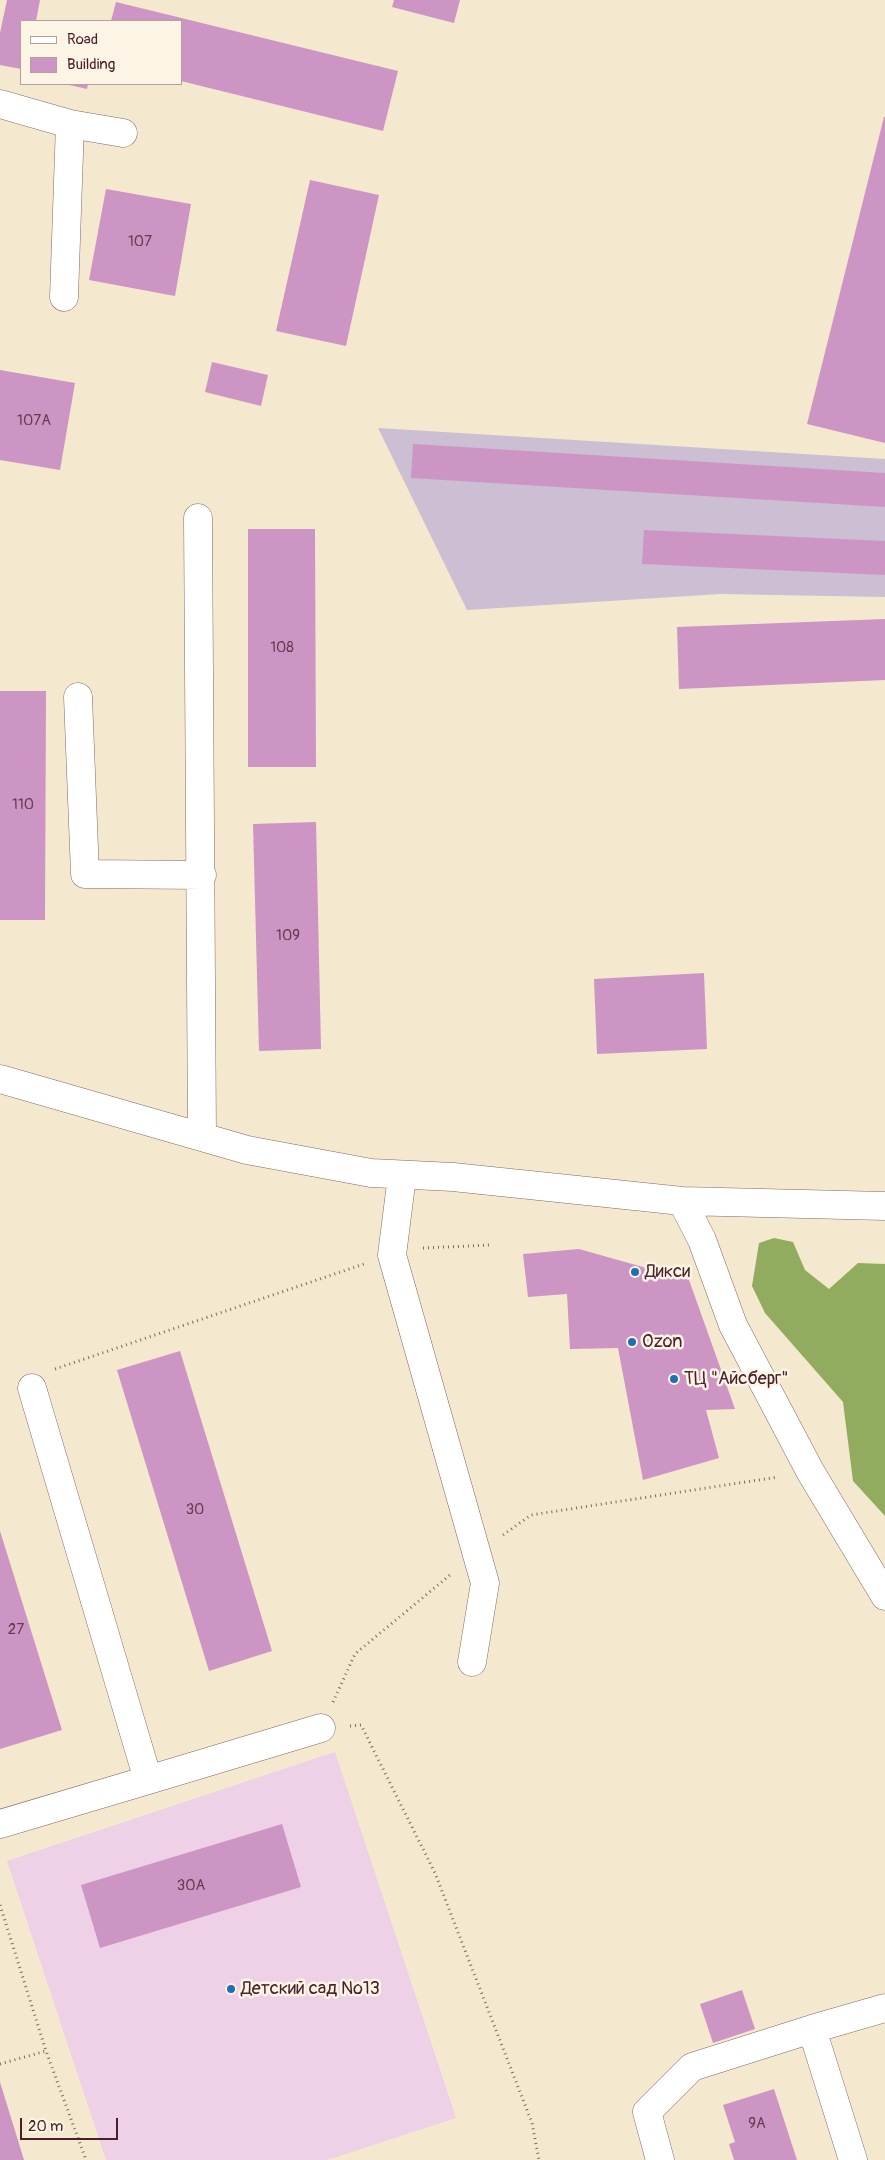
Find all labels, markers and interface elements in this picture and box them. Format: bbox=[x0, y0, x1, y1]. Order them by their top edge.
legend bbox=[20, 20, 182, 85]
text: Road bbox=[67, 30, 98, 49]
text: Building bbox=[67, 55, 115, 74]
house number: 107 bbox=[128, 233, 152, 251]
house number: 107А bbox=[17, 412, 51, 430]
house number: 108 bbox=[270, 639, 294, 657]
house number: 110 bbox=[12, 796, 34, 814]
house number: 109 bbox=[276, 927, 300, 945]
place label: Дикси bbox=[645, 1261, 690, 1283]
marker: Дикси bbox=[629, 1266, 641, 1278]
place label: Ozon bbox=[642, 1331, 682, 1353]
marker: Ozon bbox=[626, 1336, 638, 1348]
place label: ТЦ "Айсберг" bbox=[684, 1368, 789, 1390]
marker: ТЦ "Айсберг" bbox=[668, 1373, 680, 1385]
house number: 30 bbox=[186, 1501, 204, 1519]
house number: 27 bbox=[8, 1621, 24, 1639]
house number: 30А bbox=[177, 1877, 205, 1895]
place label: Детский сад №13 bbox=[241, 1978, 380, 2000]
marker: Детский сад №13 bbox=[225, 1983, 237, 1995]
scale bar bbox=[22, 2108, 120, 2140]
house number: 9А bbox=[748, 2115, 766, 2133]
text: 20 m bbox=[28, 2117, 63, 2136]

